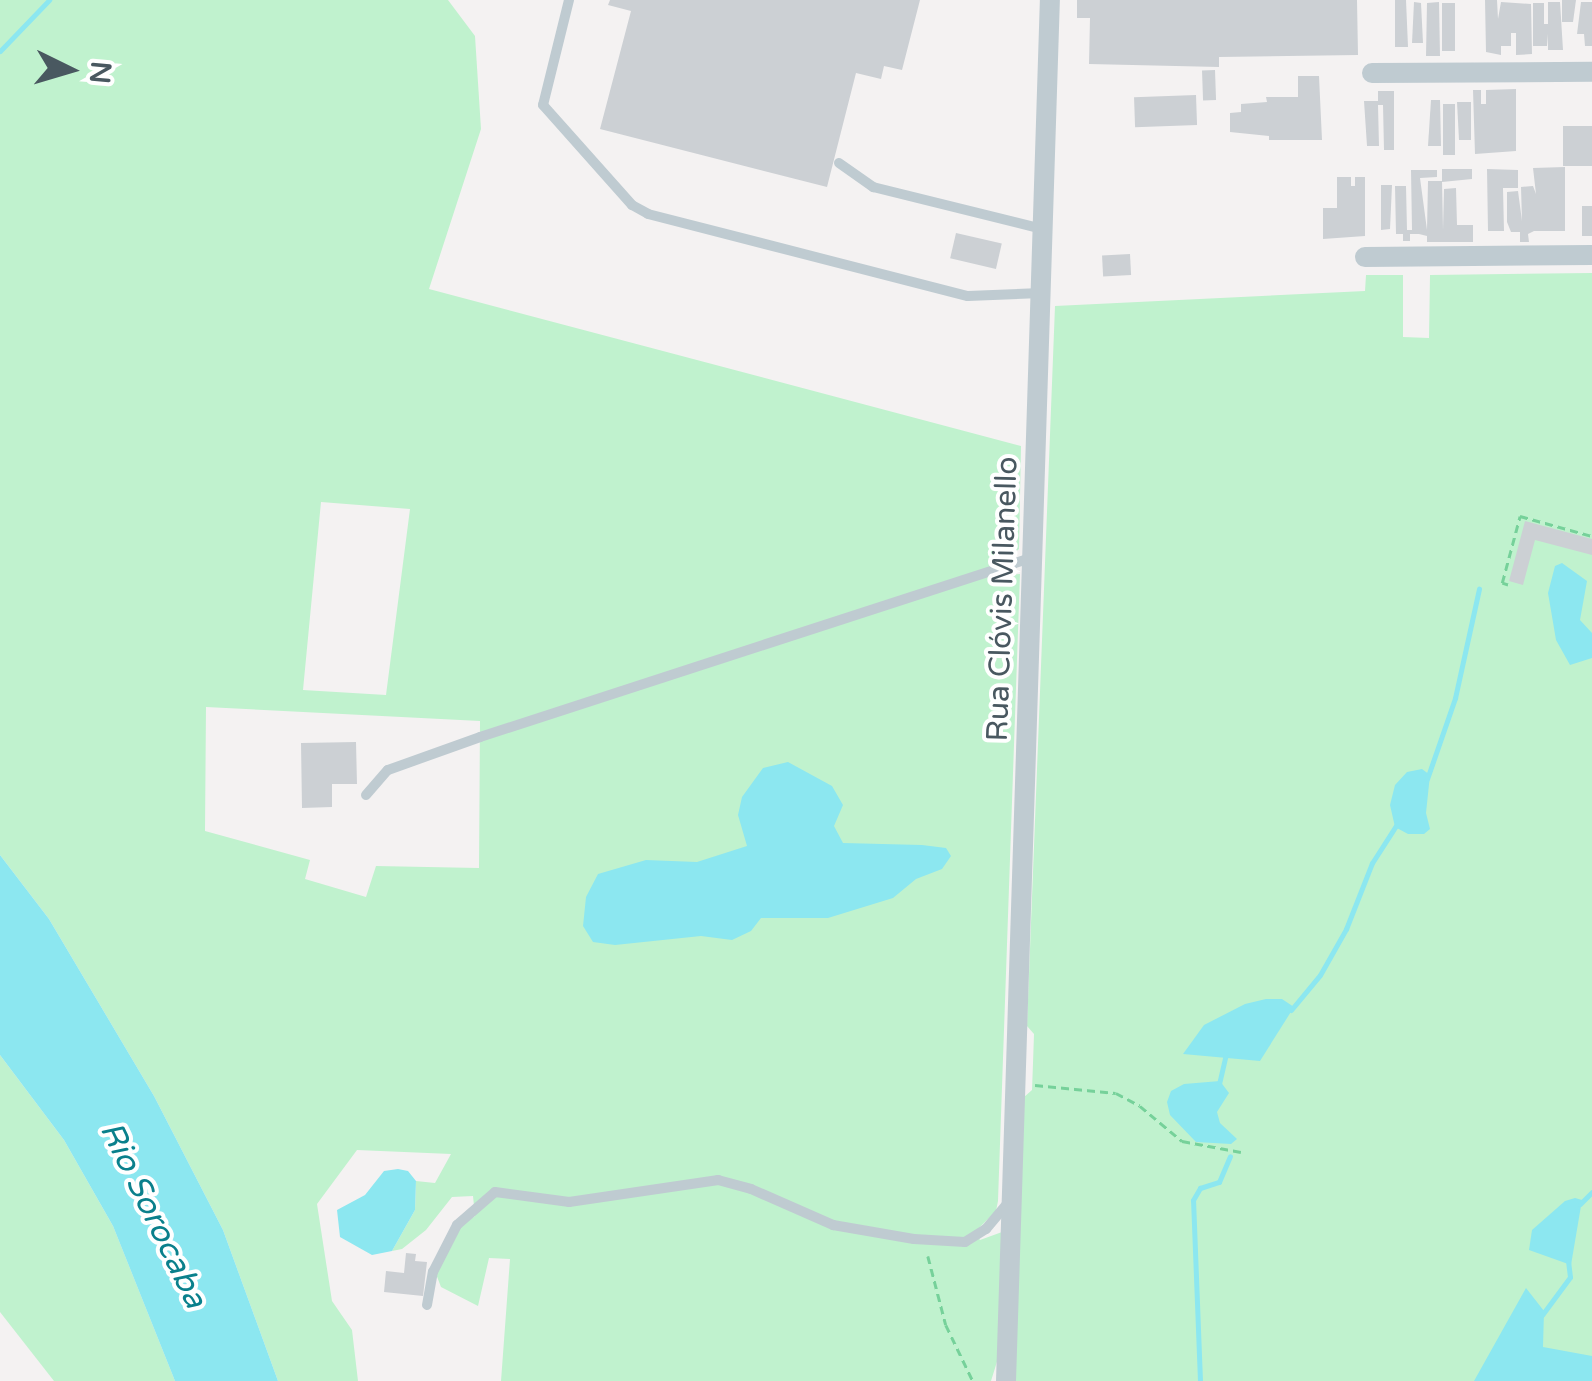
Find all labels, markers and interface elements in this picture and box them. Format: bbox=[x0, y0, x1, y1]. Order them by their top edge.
north arrow bbox=[20, 20, 120, 120]
text: N bbox=[82, 60, 118, 85]
street label: Rua Clóvis Milanello bbox=[980, 456, 1026, 742]
water label: Rio Sorocaba bbox=[91, 1116, 215, 1314]

